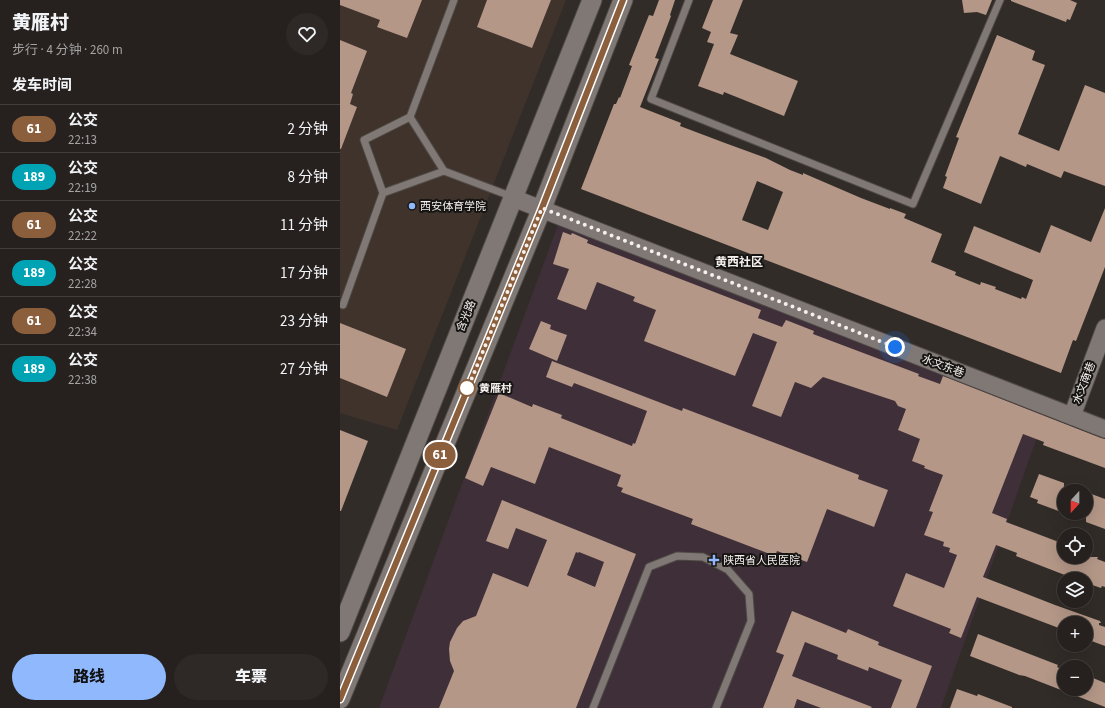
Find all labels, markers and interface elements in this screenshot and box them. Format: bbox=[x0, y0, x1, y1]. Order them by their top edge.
text: 黄雁村 bbox=[12, 10, 69, 37]
button: heart bbox=[286, 13, 328, 55]
text: 步行 · 4 分钟 · 260 m bbox=[12, 41, 123, 59]
text: 发车时间 bbox=[12, 75, 72, 96]
text: 公交 bbox=[68, 110, 98, 131]
text: 61 bbox=[27, 119, 41, 139]
text: 2 分钟 bbox=[288, 119, 328, 140]
text: 22:13 bbox=[68, 131, 97, 149]
text: 公交 bbox=[68, 158, 98, 179]
text: 189 bbox=[23, 167, 45, 187]
text: 8 分钟 bbox=[288, 167, 328, 188]
text: 22:19 bbox=[68, 179, 97, 197]
place label: 西安体育学院 bbox=[420, 199, 486, 214]
marker: 西安体育学院 bbox=[407, 201, 417, 211]
text: 公交 bbox=[68, 206, 98, 227]
text: 61 bbox=[27, 215, 41, 235]
text: 11 分钟 bbox=[280, 215, 328, 236]
text: 22:22 bbox=[68, 227, 97, 245]
text: 公交 bbox=[68, 254, 98, 275]
district label: 黄西社区 bbox=[715, 254, 763, 271]
text: 189 bbox=[23, 263, 45, 283]
text: 17 分钟 bbox=[280, 263, 328, 284]
text: 22:28 bbox=[68, 275, 97, 293]
street label: 含光路 bbox=[453, 298, 479, 334]
text: 公交 bbox=[68, 302, 98, 323]
text: 61 bbox=[27, 311, 41, 331]
text: 23 分钟 bbox=[280, 311, 328, 332]
text: 22:34 bbox=[68, 323, 97, 341]
your location bbox=[885, 337, 905, 357]
text: 公交 bbox=[68, 350, 98, 371]
street label: 水文东巷 bbox=[920, 351, 966, 381]
text: 189 bbox=[23, 359, 45, 379]
text: 27 分钟 bbox=[280, 359, 328, 380]
street label: 水文南巷 bbox=[1069, 360, 1099, 406]
text: 22:38 bbox=[68, 371, 97, 389]
marker: 黄雁村 bbox=[458, 379, 476, 397]
place label: 黄雁村 bbox=[479, 381, 512, 396]
line badge: 61 bbox=[422, 442, 458, 468]
text: 61 bbox=[433, 445, 447, 465]
north arrow bbox=[1057, 484, 1093, 520]
map controls bbox=[1057, 484, 1093, 696]
button: locate bbox=[1057, 528, 1093, 564]
place label: 陕西省人民医院 bbox=[723, 553, 800, 568]
marker: 陕西省人民医院 bbox=[708, 554, 720, 566]
button: layers bbox=[1057, 572, 1093, 608]
button: + bbox=[1057, 616, 1093, 652]
button: 路线 bbox=[12, 654, 166, 700]
button: 车票 bbox=[174, 654, 328, 700]
button: − bbox=[1057, 660, 1093, 696]

